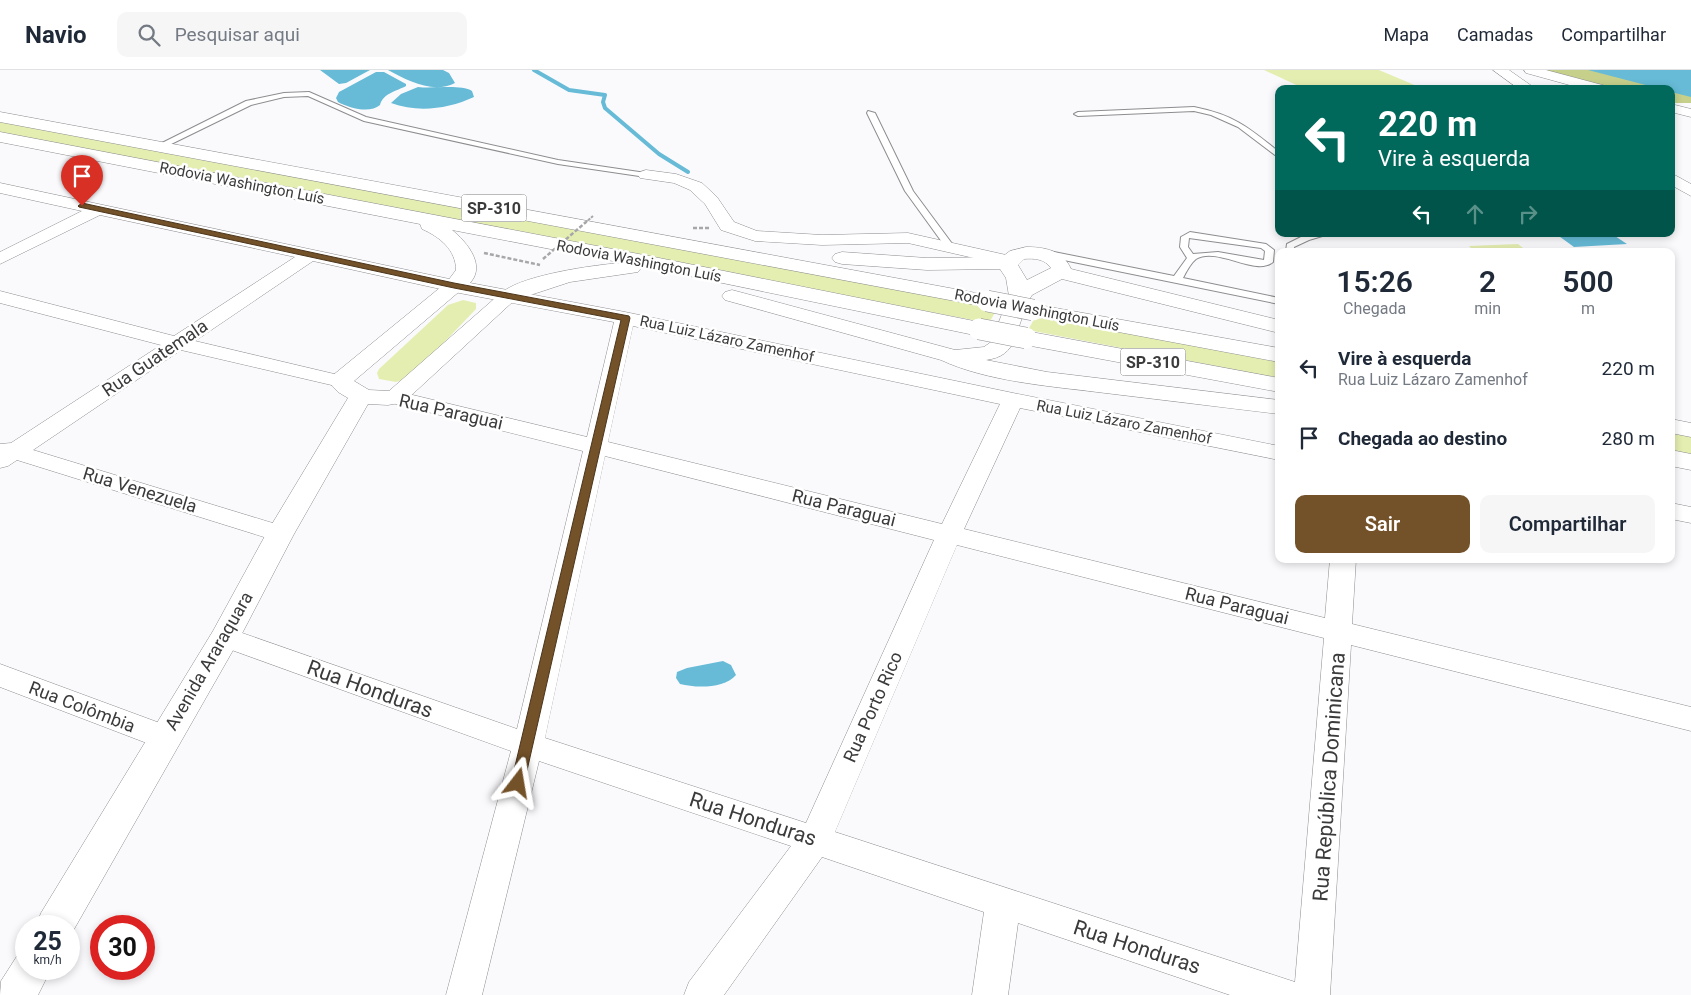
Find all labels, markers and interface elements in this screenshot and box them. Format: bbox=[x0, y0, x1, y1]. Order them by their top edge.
search box bbox=[117, 12, 467, 57]
text: Navio bbox=[25, 21, 87, 49]
icon: search bbox=[135, 21, 163, 49]
text: Pesquisar aqui bbox=[175, 23, 300, 46]
text: Mapa bbox=[1384, 24, 1429, 45]
text: Camadas bbox=[1457, 24, 1533, 45]
text: Compartilhar bbox=[1561, 24, 1666, 45]
text: 220 m bbox=[1378, 104, 1477, 145]
icon: left bbox=[1295, 105, 1360, 170]
text: Vire à esquerda bbox=[1378, 146, 1530, 171]
pin bbox=[61, 155, 103, 206]
street label: Rodovia Washington Luís bbox=[158, 158, 326, 208]
icon: arrive bbox=[68, 162, 96, 190]
road number: SP-310 bbox=[462, 195, 526, 222]
icon: left bbox=[1408, 200, 1436, 228]
icon: ahead bbox=[1461, 200, 1489, 228]
icon: right bbox=[1514, 200, 1542, 228]
street label: Rodovia Washington Luís bbox=[555, 236, 723, 286]
text: 15:26 bbox=[1336, 264, 1413, 299]
text: 2 bbox=[1479, 264, 1496, 299]
text: 500 bbox=[1562, 264, 1614, 299]
street label: Rodovia Washington Luís bbox=[953, 285, 1121, 335]
text: Chegada bbox=[1343, 299, 1406, 318]
text: min bbox=[1474, 299, 1501, 318]
text: m bbox=[1581, 299, 1595, 318]
street label: Rua Luiz Lázaro Zamenhof bbox=[638, 312, 817, 366]
street label: Rua Guatemala bbox=[98, 315, 211, 401]
text: Vire à esquerda bbox=[1338, 347, 1471, 370]
road number: SP-310 bbox=[1120, 348, 1186, 376]
icon: left bbox=[1295, 354, 1323, 382]
text: 220 m bbox=[1602, 357, 1655, 380]
text: Rua Luiz Lázaro Zamenhof bbox=[1338, 370, 1528, 389]
street label: Rua Paraguai bbox=[397, 389, 505, 434]
street label: Rua Luiz Lázaro Zamenhof bbox=[1035, 396, 1214, 448]
icon: arrive bbox=[1295, 424, 1323, 452]
text: Chegada ao destino bbox=[1338, 427, 1507, 450]
text: 280 m bbox=[1602, 427, 1655, 450]
street label: Rua Venezuela bbox=[81, 462, 200, 517]
street label: Rua Paraguai bbox=[790, 484, 898, 531]
button: Sair bbox=[1295, 495, 1470, 553]
button: Compartilhar bbox=[1480, 495, 1655, 553]
street label: Rua Paraguai bbox=[1183, 582, 1291, 629]
street label: Avenida Araraquara bbox=[160, 588, 257, 734]
street label: Rua Porto Rico bbox=[839, 648, 906, 765]
street label: Rua República Dominicana bbox=[1308, 652, 1350, 902]
street label: Rua Honduras bbox=[304, 655, 436, 723]
street label: Rua Colômbia bbox=[26, 677, 138, 736]
position arrow bbox=[491, 756, 543, 808]
street label: Rua Honduras bbox=[686, 787, 820, 851]
speed limit sign: 30 bbox=[90, 915, 155, 980]
street label: Rua Honduras bbox=[1070, 915, 1204, 979]
text: 25 bbox=[33, 927, 62, 956]
text: km/h bbox=[33, 953, 62, 967]

